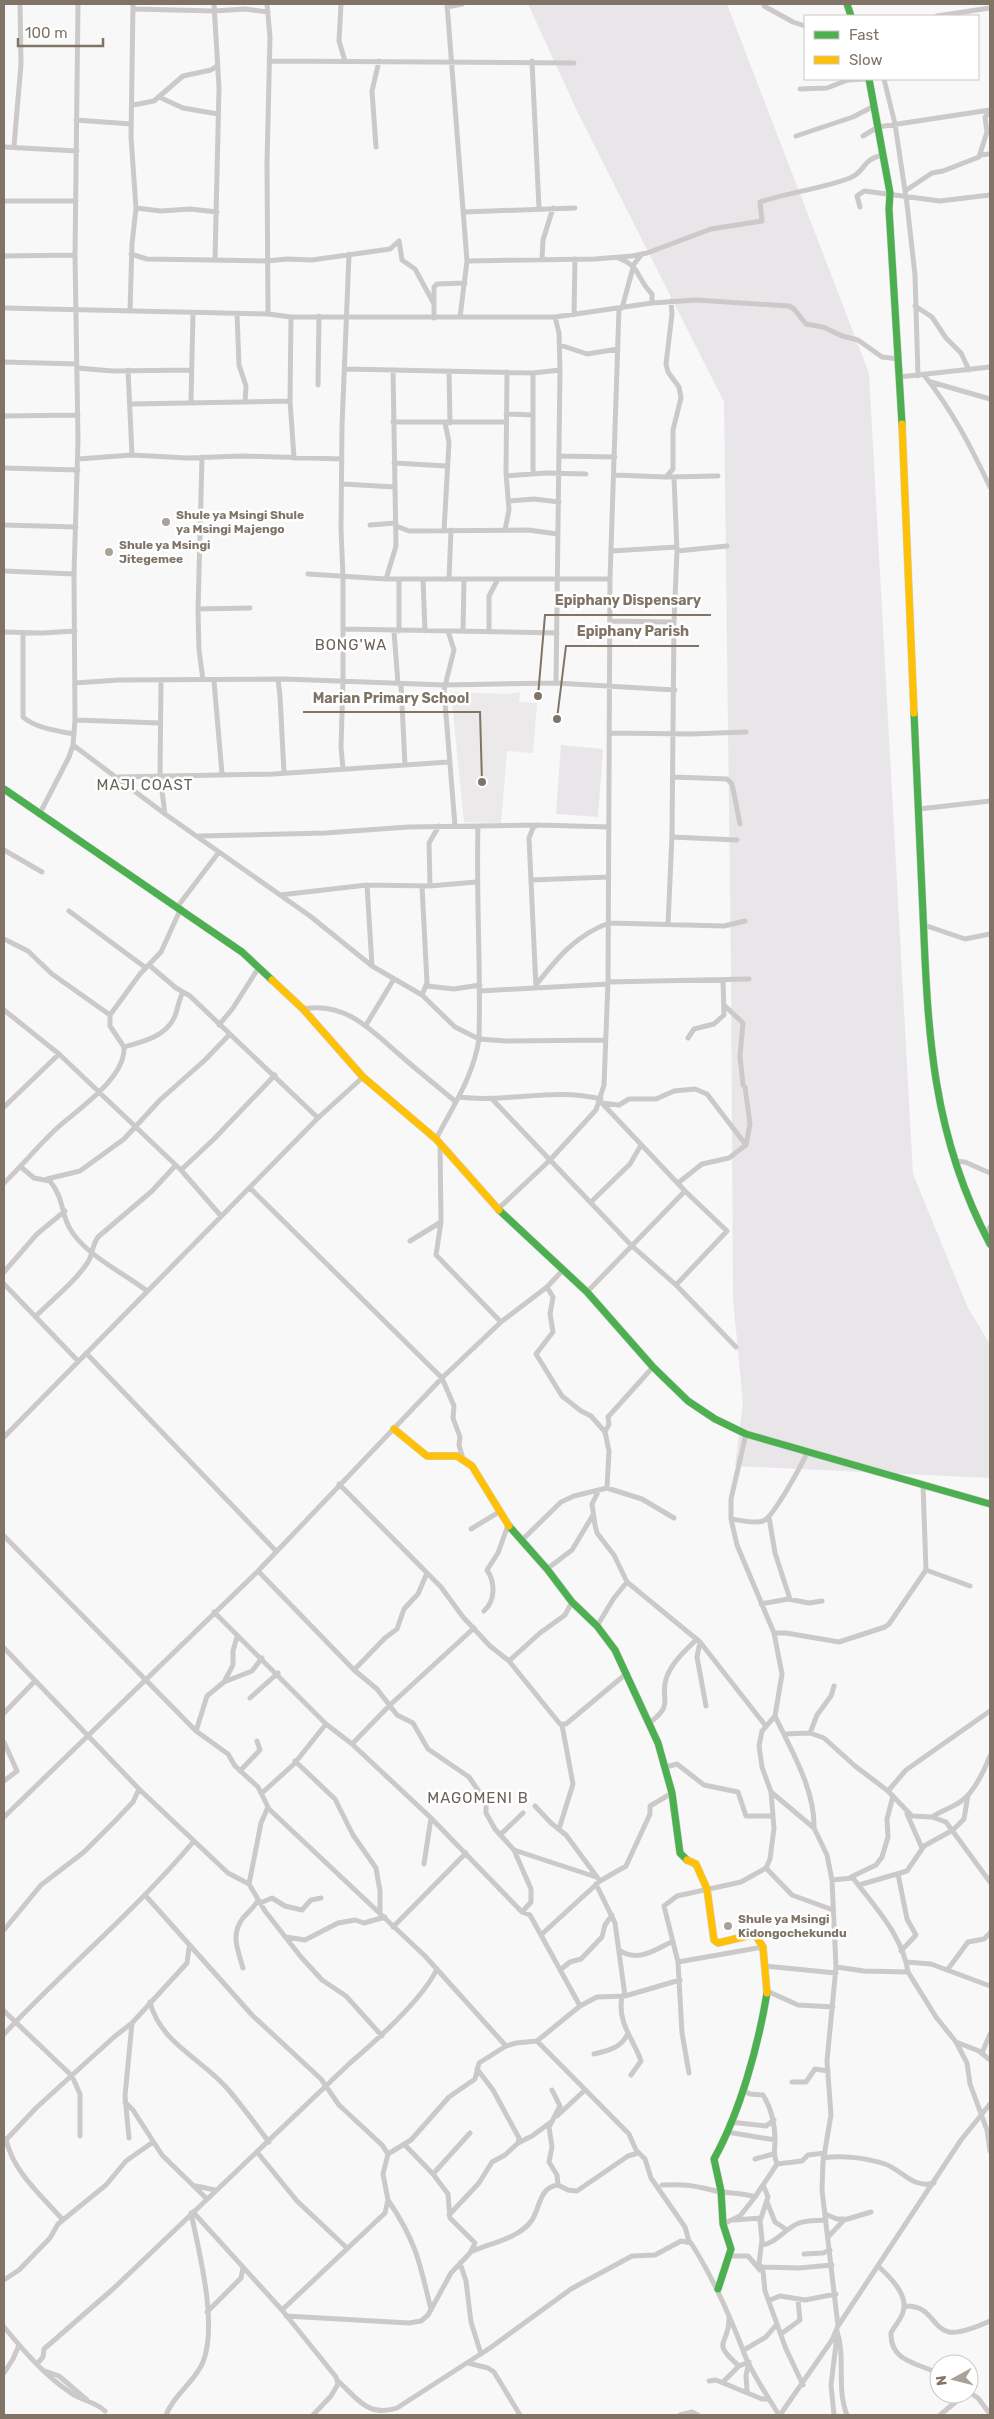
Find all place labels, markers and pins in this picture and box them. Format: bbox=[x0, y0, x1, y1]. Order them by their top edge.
place label: Shule ya Msingi Shule ya Msingi Majengo bbox=[176, 508, 304, 536]
marker: Shule ya Msingi Shule ya Msingi Majengo bbox=[160, 516, 172, 528]
place label: Shule ya Msingi Jitegemee bbox=[119, 538, 211, 566]
marker: Shule ya Msingi Jitegemee bbox=[103, 546, 115, 558]
callout: Epiphany Dispensary bbox=[545, 586, 711, 615]
callout: Epiphany Parish bbox=[566, 617, 699, 646]
callout: Marian Primary School bbox=[303, 683, 480, 712]
place label: Shule ya Msingi Kidongochekundu bbox=[738, 1912, 847, 1940]
marker: Shule ya Msingi Kidongochekundu bbox=[722, 1920, 734, 1932]

